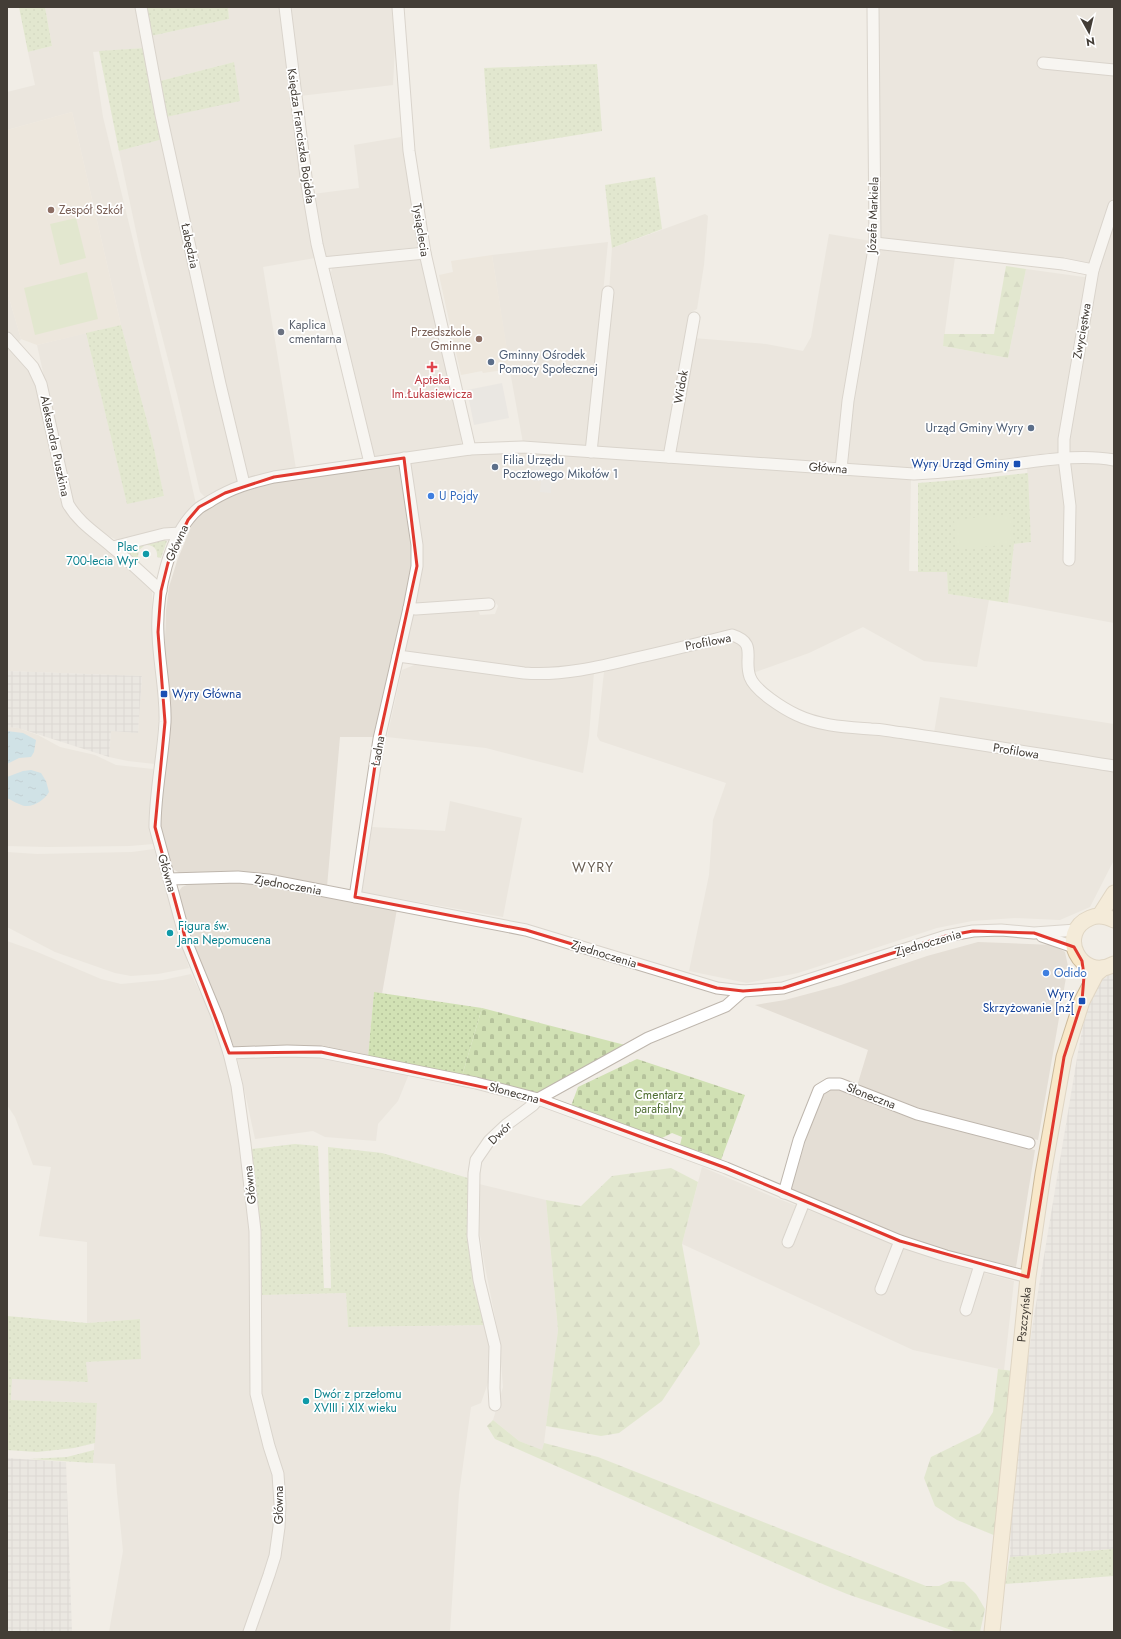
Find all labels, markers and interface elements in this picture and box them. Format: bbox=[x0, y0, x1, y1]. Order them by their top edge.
north arrow bbox=[1069, 12, 1109, 52]
text: N bbox=[1085, 33, 1096, 50]
street label: Księdza Franciszka Bojdoła bbox=[283, 67, 319, 205]
street label: Józefa Markiela bbox=[863, 176, 883, 255]
place label: Zespół Szkół bbox=[59, 201, 124, 219]
street label: Tysiąclecia bbox=[408, 202, 434, 258]
marker: Zespół Szkół bbox=[46, 205, 56, 215]
street label: Łabędzia bbox=[176, 221, 204, 270]
street label: Zwycięstwa bbox=[1068, 302, 1096, 360]
place label: Kaplica cmentarna bbox=[289, 316, 342, 348]
place label: Przedszkole Gminne bbox=[411, 323, 471, 355]
marker: Kaplica cmentarna bbox=[276, 327, 286, 337]
marker: Przedszkole Gminne bbox=[474, 334, 484, 344]
place label: Gminny Ośrodek Pomocy Społecznej bbox=[499, 346, 598, 378]
marker: Gminny Ośrodek Pomocy Społecznej bbox=[486, 357, 496, 367]
marker: Apteka Im.Łukasiewicza bbox=[427, 362, 437, 372]
street label: Widok bbox=[669, 368, 693, 405]
place label: Apteka Im.Łukasiewicza bbox=[392, 371, 473, 403]
street label: Aleksandra Puszkina bbox=[36, 394, 75, 498]
place label: Urząd Gminy Wyry bbox=[925, 419, 1024, 437]
marker: Urząd Gminy Wyry bbox=[1026, 423, 1036, 433]
place label: Filia Urzędu Pocztowego Mikołów 1 bbox=[503, 451, 618, 483]
place label: Wyry Urząd Gminy bbox=[911, 455, 1010, 473]
street label: Główna bbox=[808, 458, 848, 478]
marker: Wyry Urząd Gminy bbox=[1012, 459, 1022, 469]
marker: Filia Urzędu Pocztowego Mikołów 1 bbox=[490, 462, 500, 472]
place label: U Pojdy bbox=[439, 487, 479, 505]
marker: U Pojdy bbox=[426, 491, 436, 501]
street label: Główna bbox=[161, 521, 193, 564]
place label: Plac 700-lecia Wyr bbox=[66, 538, 139, 570]
marker: Plac 700-lecia Wyr bbox=[141, 549, 151, 559]
street label: Profilowa bbox=[683, 629, 733, 655]
place label: Wyry Główna bbox=[172, 685, 241, 703]
marker: Wyry Główna bbox=[159, 689, 169, 699]
street label: Ładna bbox=[366, 734, 390, 768]
street label: Profilowa bbox=[992, 738, 1041, 764]
street label: Główna bbox=[153, 852, 181, 894]
district label: WYRY bbox=[572, 857, 614, 877]
street label: Zjednoczenia bbox=[253, 870, 323, 900]
place label: Figura św. Jana Nepomucena bbox=[176, 917, 271, 949]
street label: Zjednoczenia bbox=[893, 925, 963, 961]
marker: Figura św. Jana Nepomucena bbox=[165, 928, 175, 938]
street label: Zjednoczenia bbox=[569, 935, 639, 973]
place label: Odido bbox=[1054, 964, 1087, 982]
marker: Odido bbox=[1041, 968, 1051, 978]
place label: Wyry Skrzyżowanie [nż[ bbox=[983, 985, 1075, 1017]
marker: Wyry Skrzyżowanie [nż[ bbox=[1077, 996, 1087, 1006]
street label: Słoneczna bbox=[487, 1078, 542, 1108]
street label: Słoneczna bbox=[844, 1078, 899, 1114]
park label: Cmentarz parafialny bbox=[634, 1086, 684, 1118]
street label: Dwór bbox=[484, 1117, 517, 1149]
street label: Główna bbox=[239, 1165, 261, 1205]
street label: Pszczyńska bbox=[1012, 1286, 1036, 1343]
place label: Dwór z przełomu XVIII i XIX wieku bbox=[314, 1385, 402, 1417]
marker: Dwór z przełomu XVIII i XIX wieku bbox=[301, 1396, 311, 1406]
street label: Główna bbox=[270, 1485, 288, 1524]

